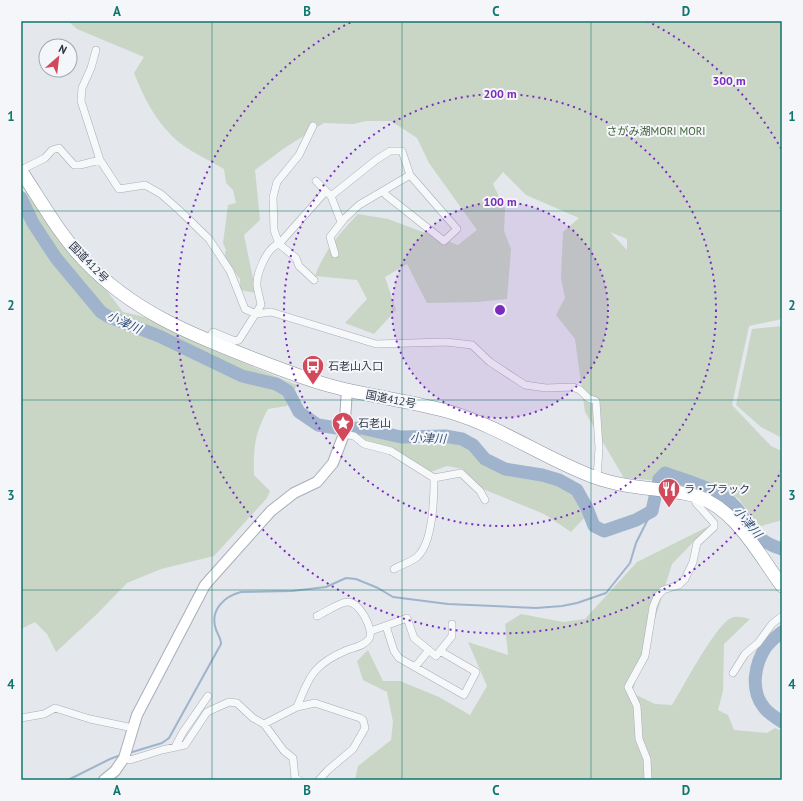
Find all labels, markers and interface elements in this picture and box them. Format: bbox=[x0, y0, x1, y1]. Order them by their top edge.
text: A bbox=[113, 3, 121, 20]
text: B bbox=[303, 3, 311, 20]
text: C bbox=[492, 3, 500, 20]
text: D bbox=[682, 3, 690, 20]
north arrow bbox=[38, 38, 78, 78]
text: N bbox=[56, 41, 69, 57]
text: 300 m bbox=[712, 73, 746, 88]
text: 200 m bbox=[483, 86, 517, 101]
text: 1 bbox=[7, 108, 15, 125]
text: 1 bbox=[788, 108, 796, 125]
park label: さがみ湖MORI MORI bbox=[607, 124, 705, 138]
text: 100 m bbox=[483, 194, 517, 209]
street label: 国道412号 bbox=[66, 239, 112, 285]
text: 2 bbox=[7, 297, 15, 314]
text: 2 bbox=[788, 297, 796, 314]
centre of rings bbox=[493, 303, 507, 317]
water label: 小津川 bbox=[105, 308, 145, 337]
bus stop icon: 石老山入口 bbox=[300, 353, 326, 386]
place label: 石老山入口 bbox=[328, 359, 383, 373]
street label: 国道412号 bbox=[365, 387, 417, 411]
place icon: 石老山 bbox=[330, 410, 356, 443]
place label: 石老山 bbox=[358, 416, 391, 430]
water label: 小津川 bbox=[410, 430, 448, 446]
restaurant icon: ラ・プラック bbox=[656, 476, 682, 509]
place label: ラ・プラック bbox=[684, 482, 750, 496]
text: 3 bbox=[7, 487, 15, 504]
text: 3 bbox=[788, 487, 796, 504]
water label: 小津川 bbox=[731, 503, 767, 542]
text: 4 bbox=[7, 676, 15, 693]
text: 4 bbox=[788, 676, 796, 693]
text: A bbox=[113, 782, 121, 799]
text: B bbox=[303, 782, 311, 799]
text: C bbox=[492, 782, 500, 799]
text: D bbox=[682, 782, 690, 799]

